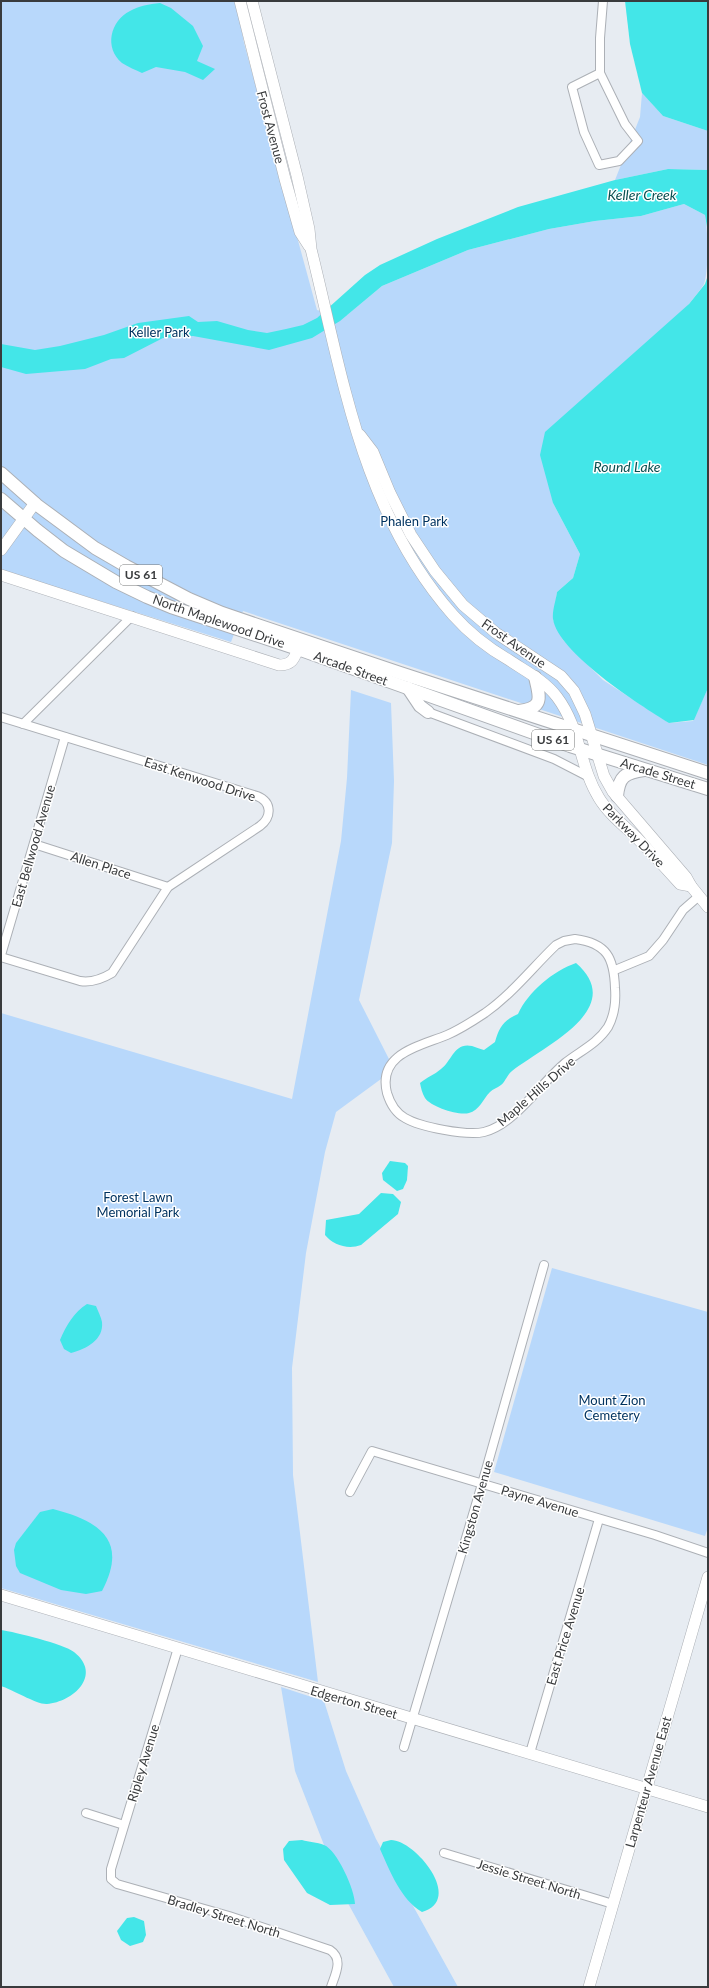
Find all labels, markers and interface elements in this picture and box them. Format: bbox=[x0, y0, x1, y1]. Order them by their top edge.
street label: Frost Avenue bbox=[254, 89, 288, 165]
water label: Keller Creek bbox=[608, 186, 677, 203]
park label: Keller Park bbox=[128, 324, 190, 340]
water label: Round Lake bbox=[593, 458, 661, 475]
park label: Phalen Park bbox=[380, 513, 448, 529]
road number: US 61 bbox=[120, 565, 162, 585]
street label: North Maplewood Drive bbox=[151, 591, 287, 651]
street label: Frost Avenue bbox=[479, 615, 549, 671]
street label: Arcade Street bbox=[312, 647, 391, 689]
road number: US 61 bbox=[532, 730, 574, 750]
street label: East Kenwood Drive bbox=[142, 753, 258, 805]
street label: Arcade Street bbox=[619, 754, 698, 792]
street label: East Bellwood Avenue bbox=[8, 783, 58, 909]
street label: Parkway Drive bbox=[600, 800, 669, 870]
street label: Allen Place bbox=[69, 848, 133, 882]
street label: Maple Hills Drive bbox=[494, 1053, 578, 1129]
park label: Forest Lawn Memorial Park bbox=[97, 1189, 180, 1220]
park label: Mount Zion Cemetery bbox=[578, 1392, 646, 1423]
street label: Kingston Avenue bbox=[454, 1458, 496, 1556]
street label: Payne Avenue bbox=[499, 1482, 581, 1520]
street label: East Price Avenue bbox=[542, 1585, 588, 1687]
street label: Edgerton Street bbox=[309, 1682, 400, 1722]
street label: Larpenteur Avenue East bbox=[622, 1714, 675, 1849]
street label: Ripley Avenue bbox=[124, 1722, 162, 1804]
street label: Jessie Street North bbox=[475, 1856, 583, 1902]
street label: Bradley Street North bbox=[166, 1891, 282, 1941]

